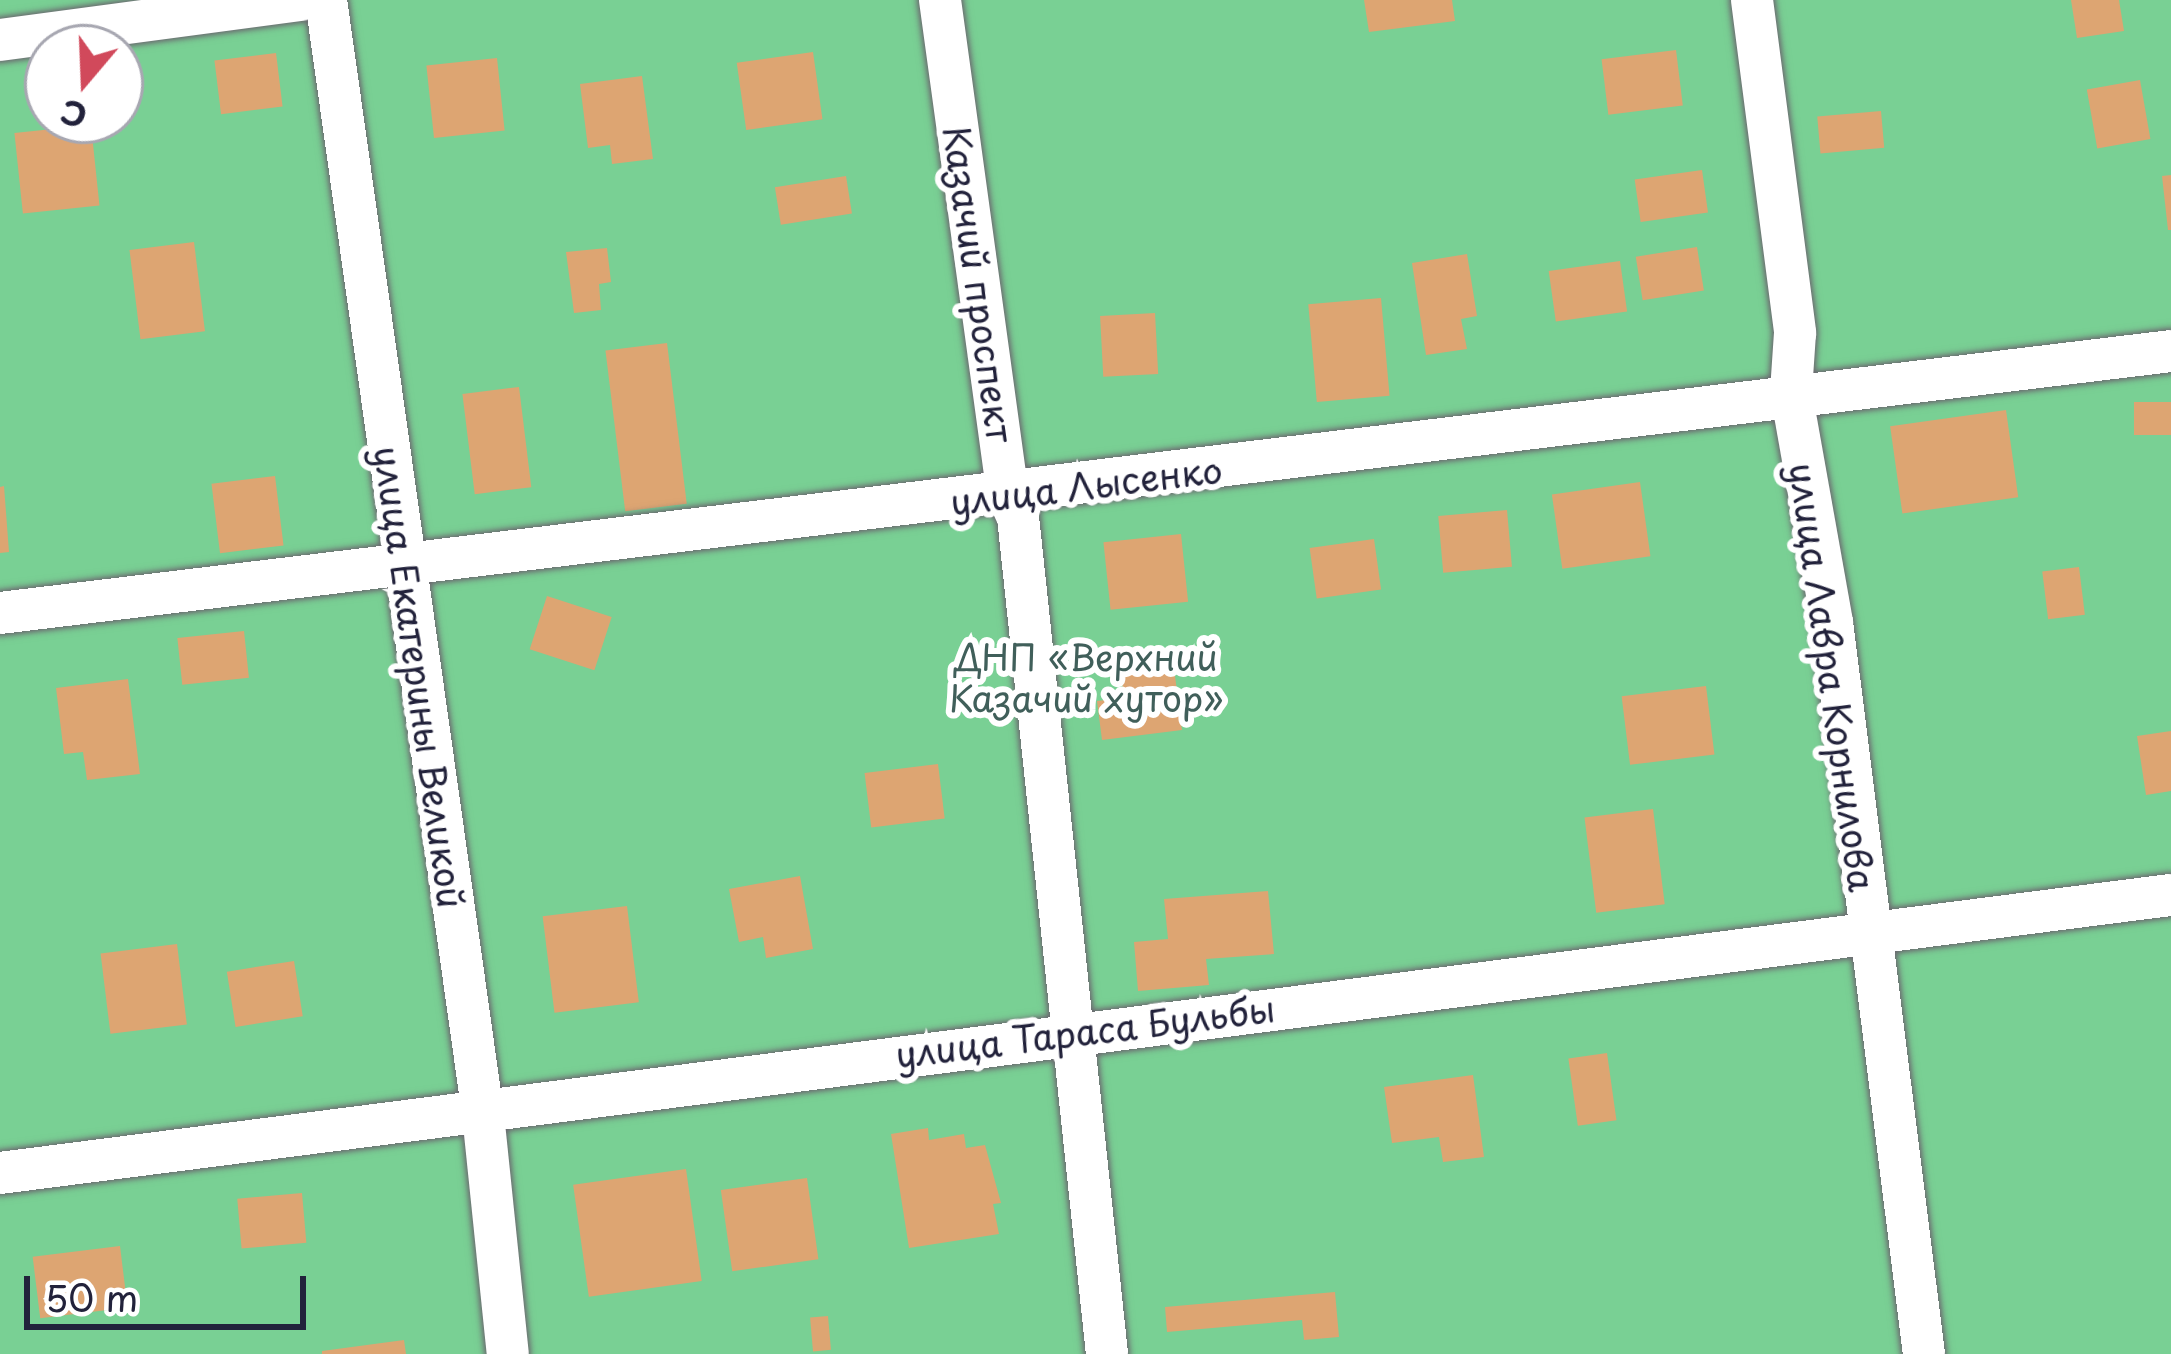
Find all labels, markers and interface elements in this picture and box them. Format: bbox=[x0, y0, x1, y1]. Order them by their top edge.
north arrow bbox=[24, 24, 144, 144]
text: С bbox=[53, 88, 93, 143]
street label: Казачий проспект bbox=[935, 122, 1023, 446]
street label: улица Екатерины Великой bbox=[366, 440, 474, 914]
street label: улица Лысенко bbox=[947, 447, 1225, 523]
street label: улица Лавра Корнилова bbox=[1781, 459, 1885, 895]
park label: ДНП «Верхний Казачий хутор» bbox=[948, 634, 1224, 719]
street label: улица Тараса Бульбы bbox=[891, 986, 1279, 1076]
scale bar bbox=[30, 1252, 312, 1326]
text: 50 m bbox=[45, 1270, 138, 1324]

